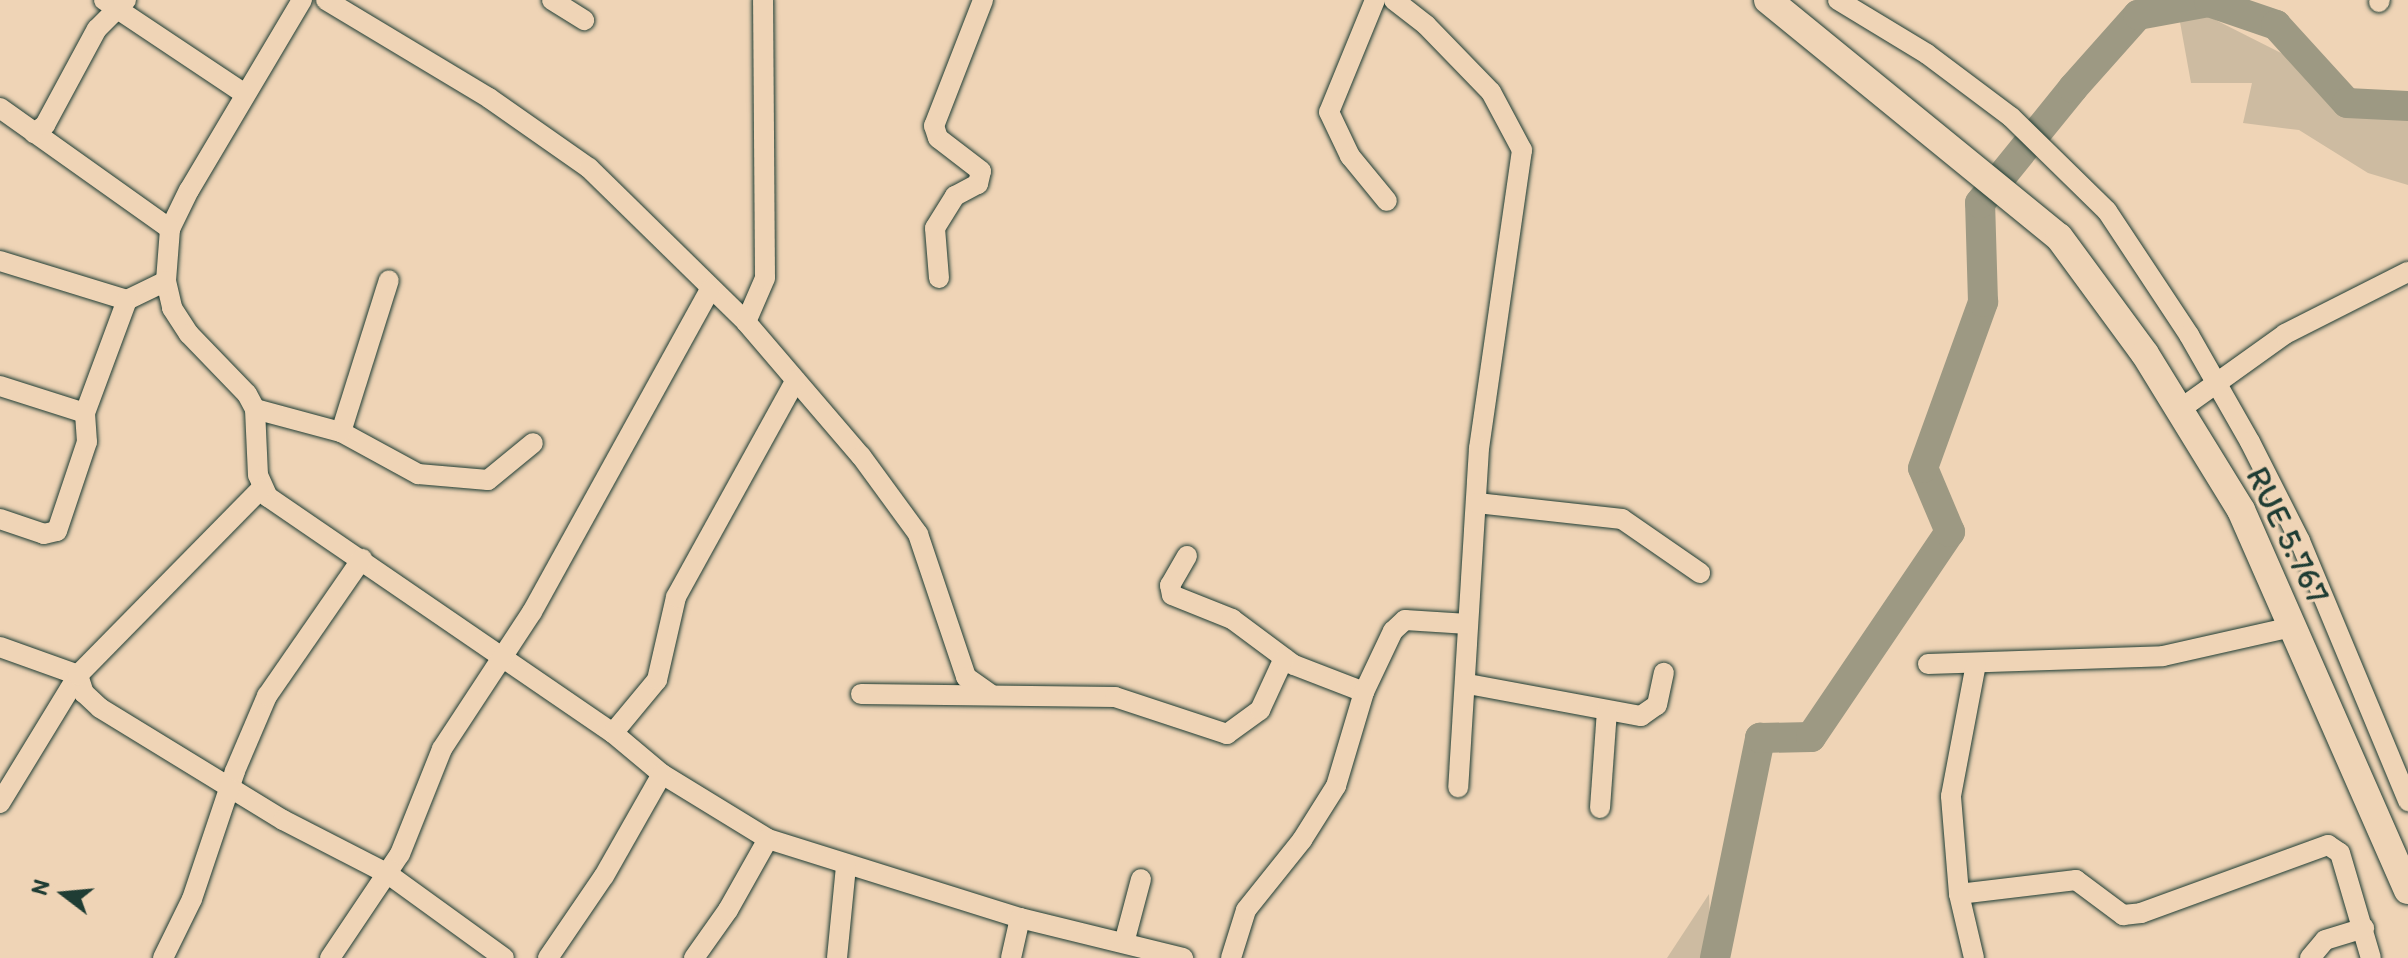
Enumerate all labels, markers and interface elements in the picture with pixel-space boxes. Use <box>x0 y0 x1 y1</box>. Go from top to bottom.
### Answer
street label: RUE 5.767 <box>2237 460 2339 610</box>
north arrow <box>24 854 104 934</box>
text: N <box>25 876 55 898</box>

